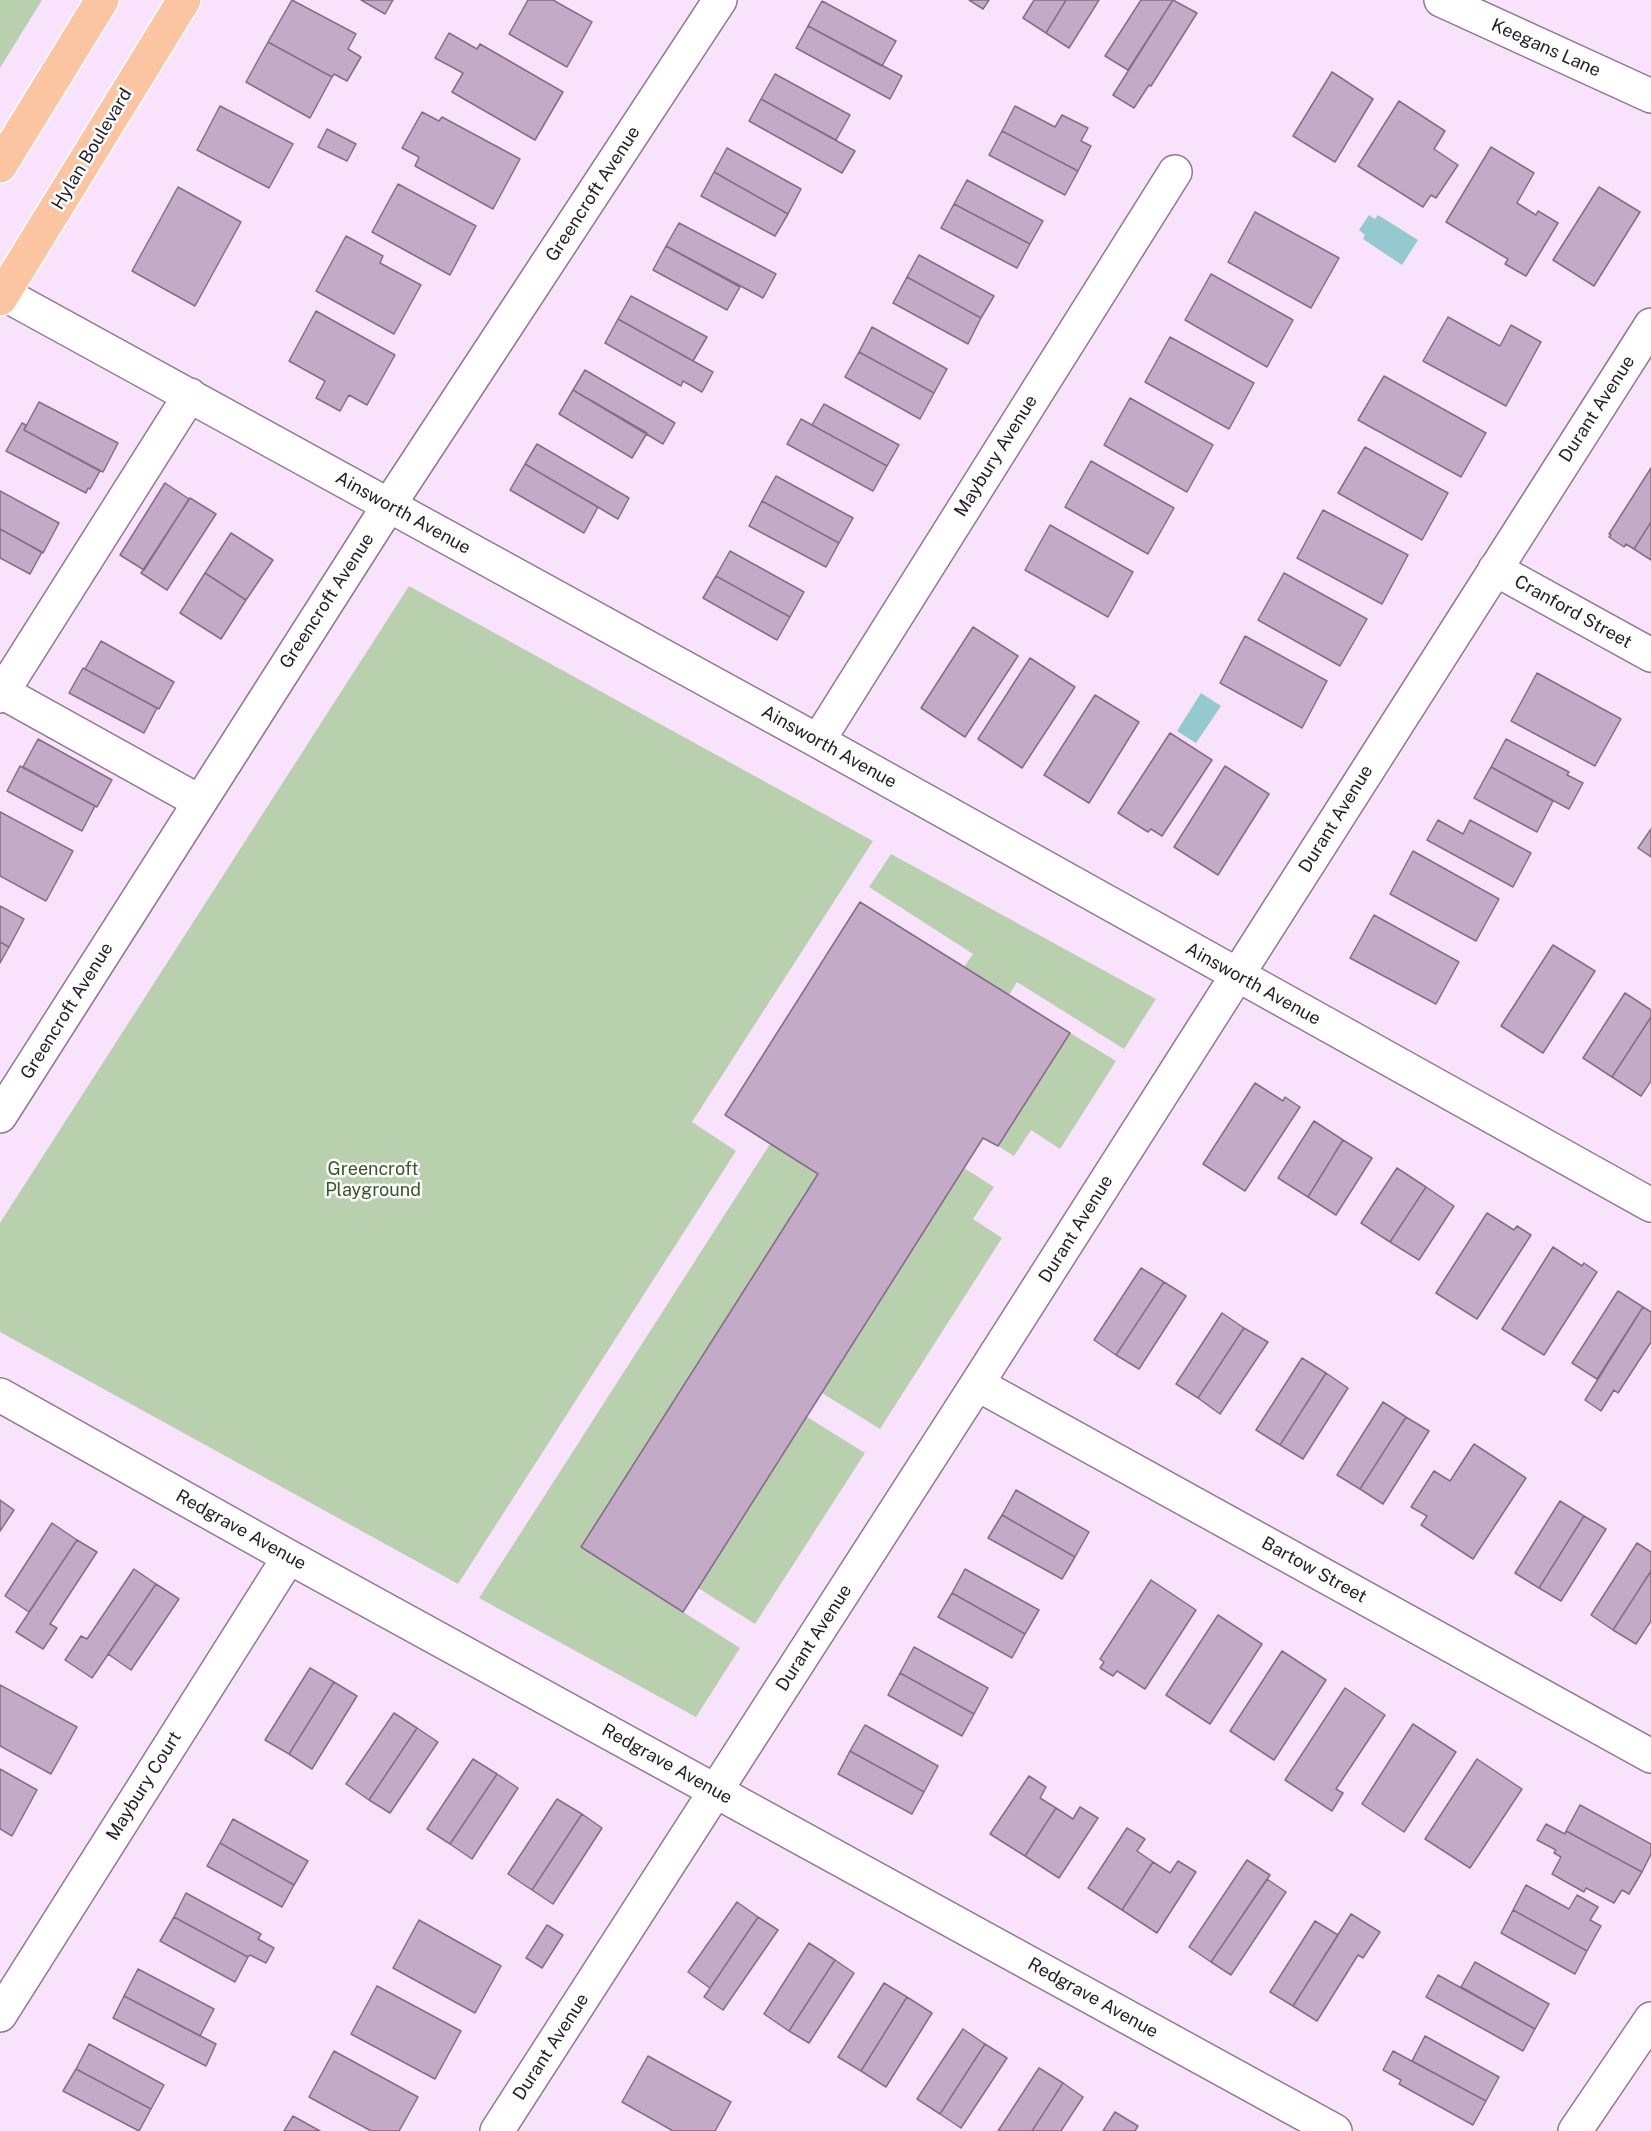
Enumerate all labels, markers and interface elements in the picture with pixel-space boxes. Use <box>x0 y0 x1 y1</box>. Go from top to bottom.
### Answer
street label: Keegans Lane <box>1488 14 1604 82</box>
street label: Hylan Boulevard <box>47 84 137 214</box>
street label: Greencroft Avenue <box>541 122 645 266</box>
street label: Durant Avenue <box>1554 352 1640 466</box>
street label: Maybury Avenue <box>950 391 1042 521</box>
street label: Ainsworth Avenue <box>332 467 474 559</box>
street label: Greencroft Avenue <box>275 529 379 673</box>
street label: Cranford Street <box>1511 571 1635 653</box>
street label: Ainsworth Avenue <box>758 701 900 793</box>
street label: Durant Avenue <box>1294 761 1378 877</box>
street label: Ainsworth Avenue <box>1182 938 1324 1030</box>
street label: Greencroft Avenue <box>16 939 118 1083</box>
park label: Greencroft Playground <box>325 1158 421 1200</box>
street label: Durant Avenue <box>1034 1171 1118 1287</box>
street label: Redgrave Avenue <box>172 1485 310 1575</box>
street label: Bartow Street <box>1258 1532 1370 1608</box>
street label: Durant Avenue <box>771 1581 857 1695</box>
street label: Redgrave Avenue <box>598 1719 736 1809</box>
street label: Maybury Court <box>102 1727 186 1845</box>
street label: Redgrave Avenue <box>1024 1953 1162 2043</box>
street label: Durant Avenue <box>508 1990 594 2104</box>

